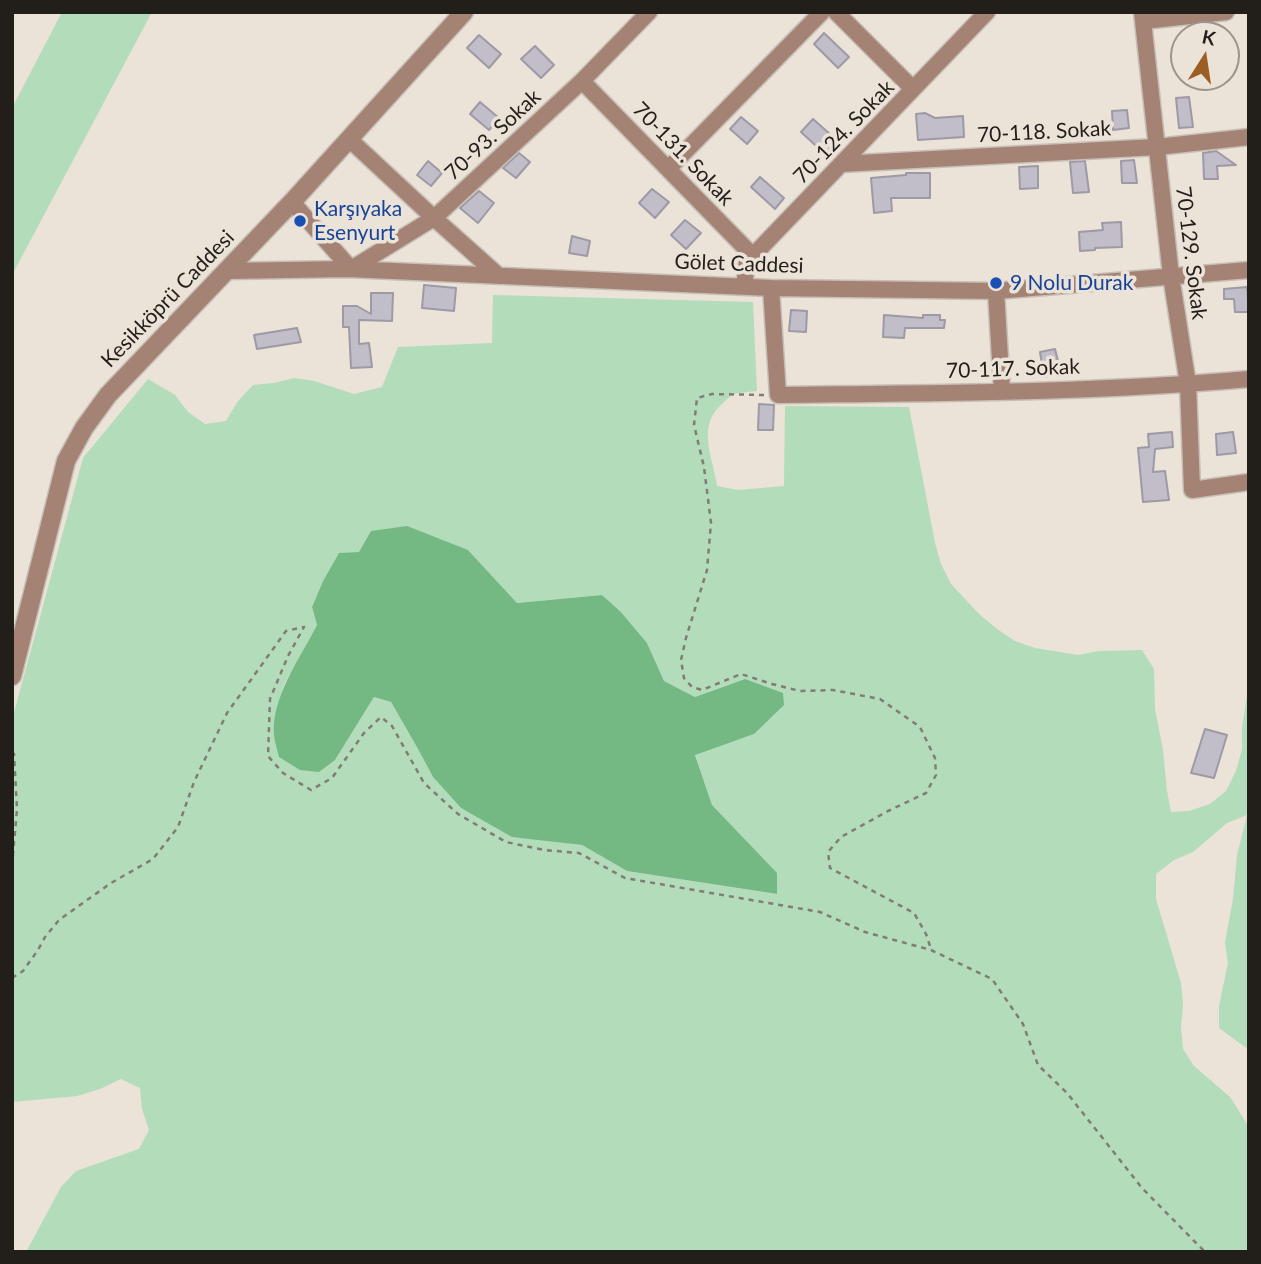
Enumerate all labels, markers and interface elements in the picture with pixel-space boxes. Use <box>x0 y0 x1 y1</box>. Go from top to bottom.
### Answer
north arrow <box>1170 21 1240 91</box>
text: K <box>1200 24 1218 50</box>
street label: 70-124. Sokak <box>788 75 900 189</box>
street label: 70-93. Sokak <box>440 84 546 186</box>
street label: 70-131. Sokak <box>627 97 739 211</box>
street label: 70-118. Sokak <box>976 116 1112 148</box>
street label: 70-129. Sokak <box>1170 185 1212 321</box>
place label: Karşıyaka Esenyurt <box>314 196 402 246</box>
marker: Karşıyaka Esenyurt <box>292 213 308 229</box>
street label: Kesikköprü Caddesi <box>96 225 240 373</box>
street label: Gölet Caddesi <box>674 249 804 279</box>
place label: 9 Nolu Durak <box>1010 270 1133 296</box>
marker: 9 Nolu Durak <box>988 275 1004 291</box>
street label: 70-117. Sokak <box>946 354 1080 384</box>

